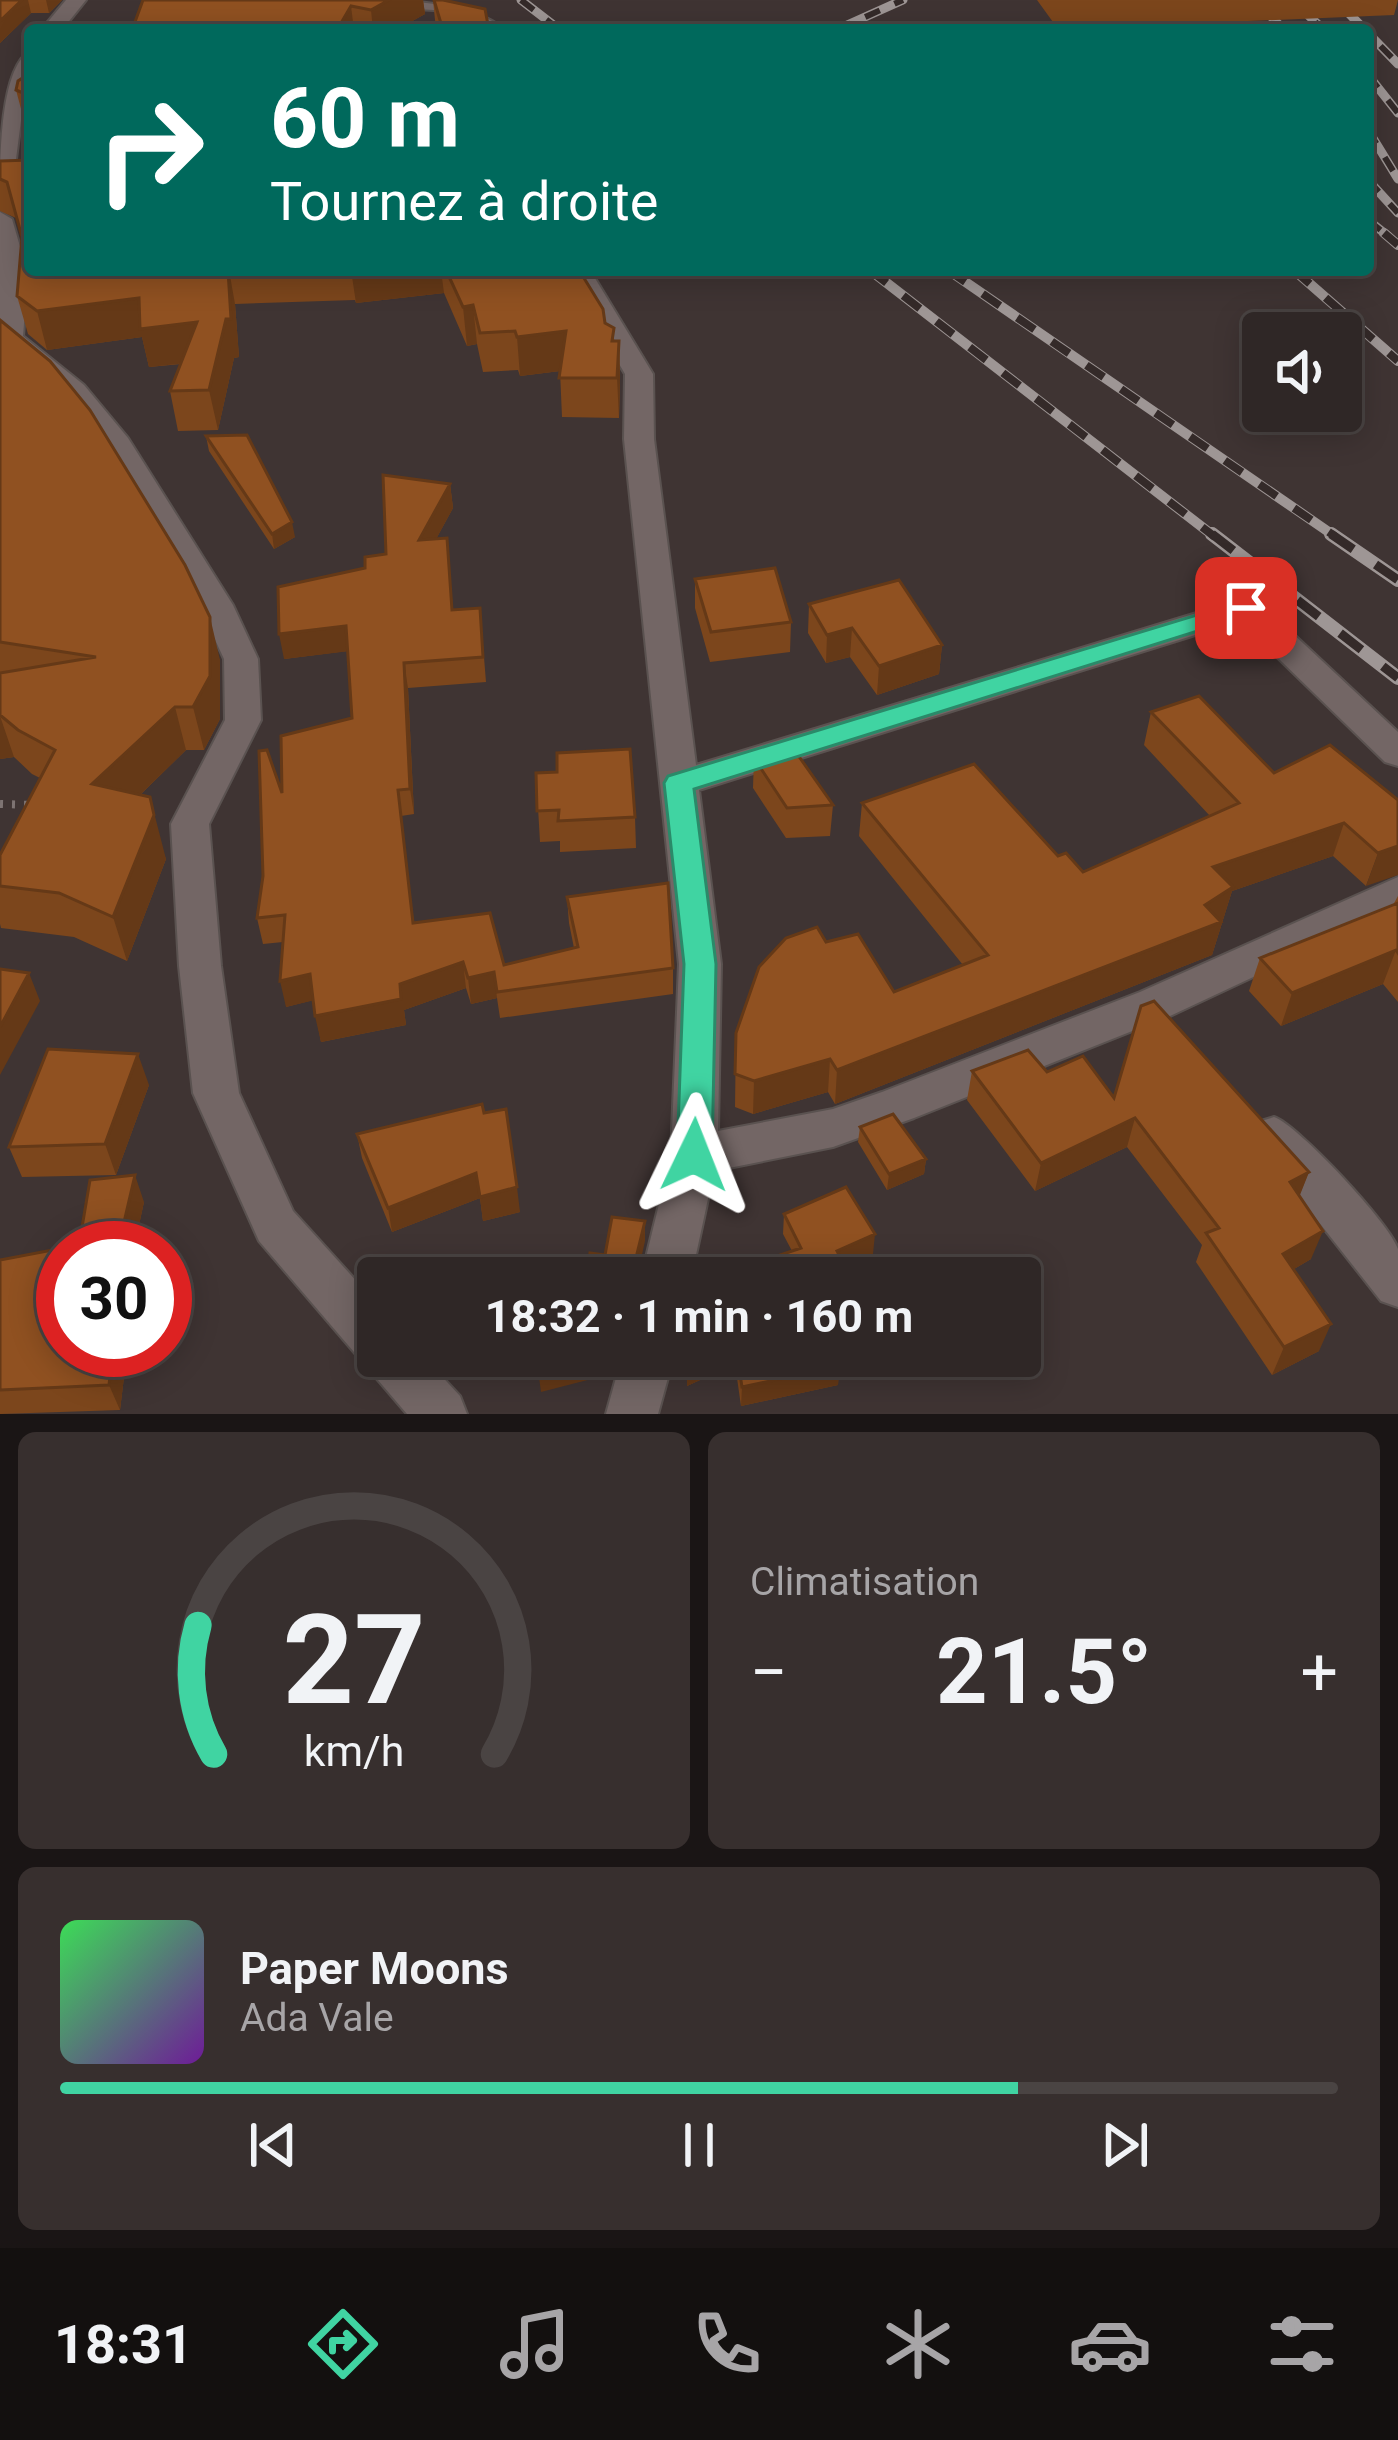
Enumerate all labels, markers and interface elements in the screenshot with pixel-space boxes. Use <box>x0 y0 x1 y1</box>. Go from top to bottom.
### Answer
text: 60 m <box>270 69 460 168</box>
icon: right <box>72 72 228 228</box>
text: Tournez à droite <box>270 170 658 233</box>
map controls <box>1242 312 1362 432</box>
button: sound <box>1242 312 1362 432</box>
pin <box>1195 557 1297 659</box>
icon: arrive <box>1213 575 1279 641</box>
position arrow <box>631 1092 757 1218</box>
speed limit sign: 30 <box>36 1221 192 1377</box>
text: 18:32 · 1 min · 160 m <box>485 1290 913 1343</box>
text: Climatisation <box>750 1559 979 1605</box>
text: 27 <box>282 1587 426 1733</box>
text: 21.5° <box>936 1620 1152 1725</box>
text: − <box>750 1634 788 1711</box>
text: + <box>1301 1634 1338 1711</box>
text: km/h <box>304 1725 404 1775</box>
text: Paper Moons <box>240 1942 509 1995</box>
text: Ada Vale <box>240 1995 394 2041</box>
icon: previous <box>240 2112 306 2178</box>
icon: pause <box>666 2112 732 2178</box>
icon: next <box>1092 2112 1158 2178</box>
icon: directions <box>301 2302 385 2386</box>
icon: music <box>493 2302 577 2386</box>
icon: phone <box>685 2302 769 2386</box>
icon: climate <box>876 2302 960 2386</box>
icon: car <box>1068 2302 1152 2386</box>
icon: filters <box>1260 2302 1344 2386</box>
text: 18:31 <box>54 2313 193 2376</box>

